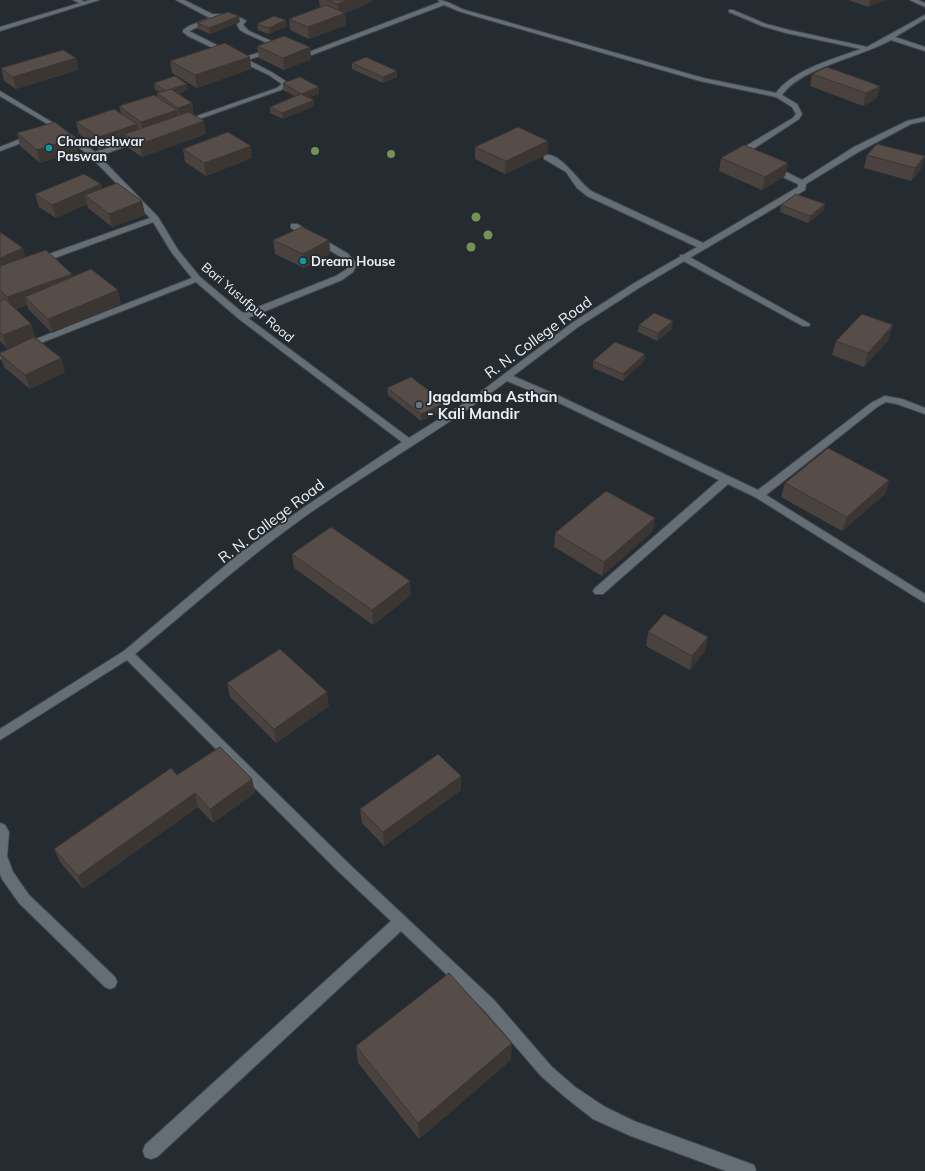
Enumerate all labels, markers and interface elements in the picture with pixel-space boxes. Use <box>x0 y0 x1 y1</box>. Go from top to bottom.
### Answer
place label: Chandeshwar Paswan <box>57 133 145 164</box>
marker: Chandeshwar Paswan <box>44 143 54 153</box>
place label: Dream House <box>311 253 396 269</box>
marker: Dream House <box>298 256 308 266</box>
street label: Bari Yusufpur Road <box>198 259 298 345</box>
street label: R. N. College Road <box>481 292 595 382</box>
place label: Jagdamba Asthan - Kali Mandir <box>427 387 558 423</box>
marker: Jagdamba Asthan - Kali Mandir <box>414 400 424 410</box>
street label: R. N. College Road <box>214 475 328 567</box>

